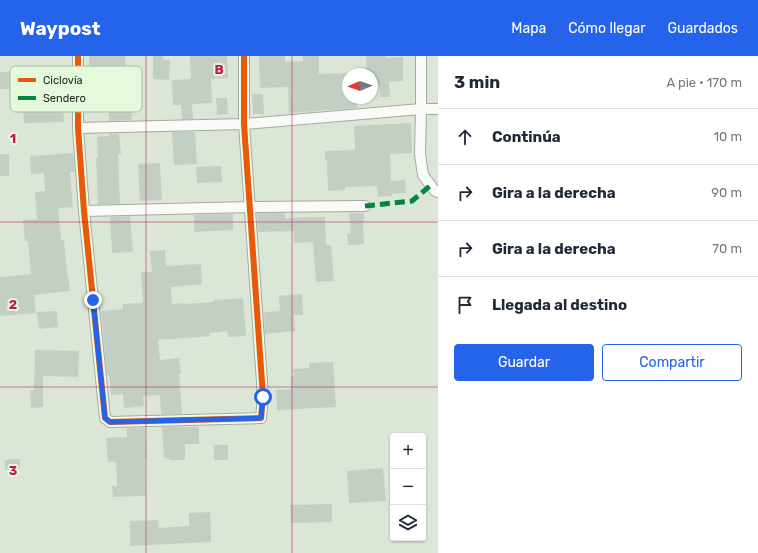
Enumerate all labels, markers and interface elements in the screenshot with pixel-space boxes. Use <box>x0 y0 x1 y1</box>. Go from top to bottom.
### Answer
text: Waypost <box>20 17 101 40</box>
text: Mapa <box>511 20 546 37</box>
text: Cómo llegar <box>568 20 646 37</box>
text: Guardados <box>668 20 738 37</box>
text: B <box>214 62 224 77</box>
legend <box>10 66 142 112</box>
north arrow <box>342 68 378 104</box>
text: 3 min <box>454 72 500 92</box>
text: Ciclovía <box>43 74 83 87</box>
text: A pie · 170 m <box>666 75 742 90</box>
text: Sendero <box>43 92 86 105</box>
icon: ahead <box>454 126 476 148</box>
text: Continúa <box>492 128 561 146</box>
text: 10 m <box>713 129 742 144</box>
text: 1 <box>10 131 16 146</box>
icon: right <box>454 182 476 204</box>
text: Gira a la derecha <box>492 184 616 202</box>
text: 90 m <box>711 185 742 200</box>
icon: right <box>454 238 476 260</box>
text: Gira a la derecha <box>492 240 616 258</box>
text: 70 m <box>712 241 742 256</box>
route end <box>84 291 102 309</box>
icon: arrive <box>454 294 476 316</box>
text: Llegada al destino <box>492 296 627 314</box>
text: 2 <box>9 297 17 312</box>
button: Guardar <box>454 344 594 381</box>
button: Compartir <box>602 344 742 381</box>
route start <box>254 388 272 406</box>
map controls <box>390 433 426 541</box>
button: + <box>390 433 426 469</box>
text: 3 <box>9 463 18 478</box>
button: − <box>390 469 426 505</box>
button: layers <box>390 505 426 541</box>

